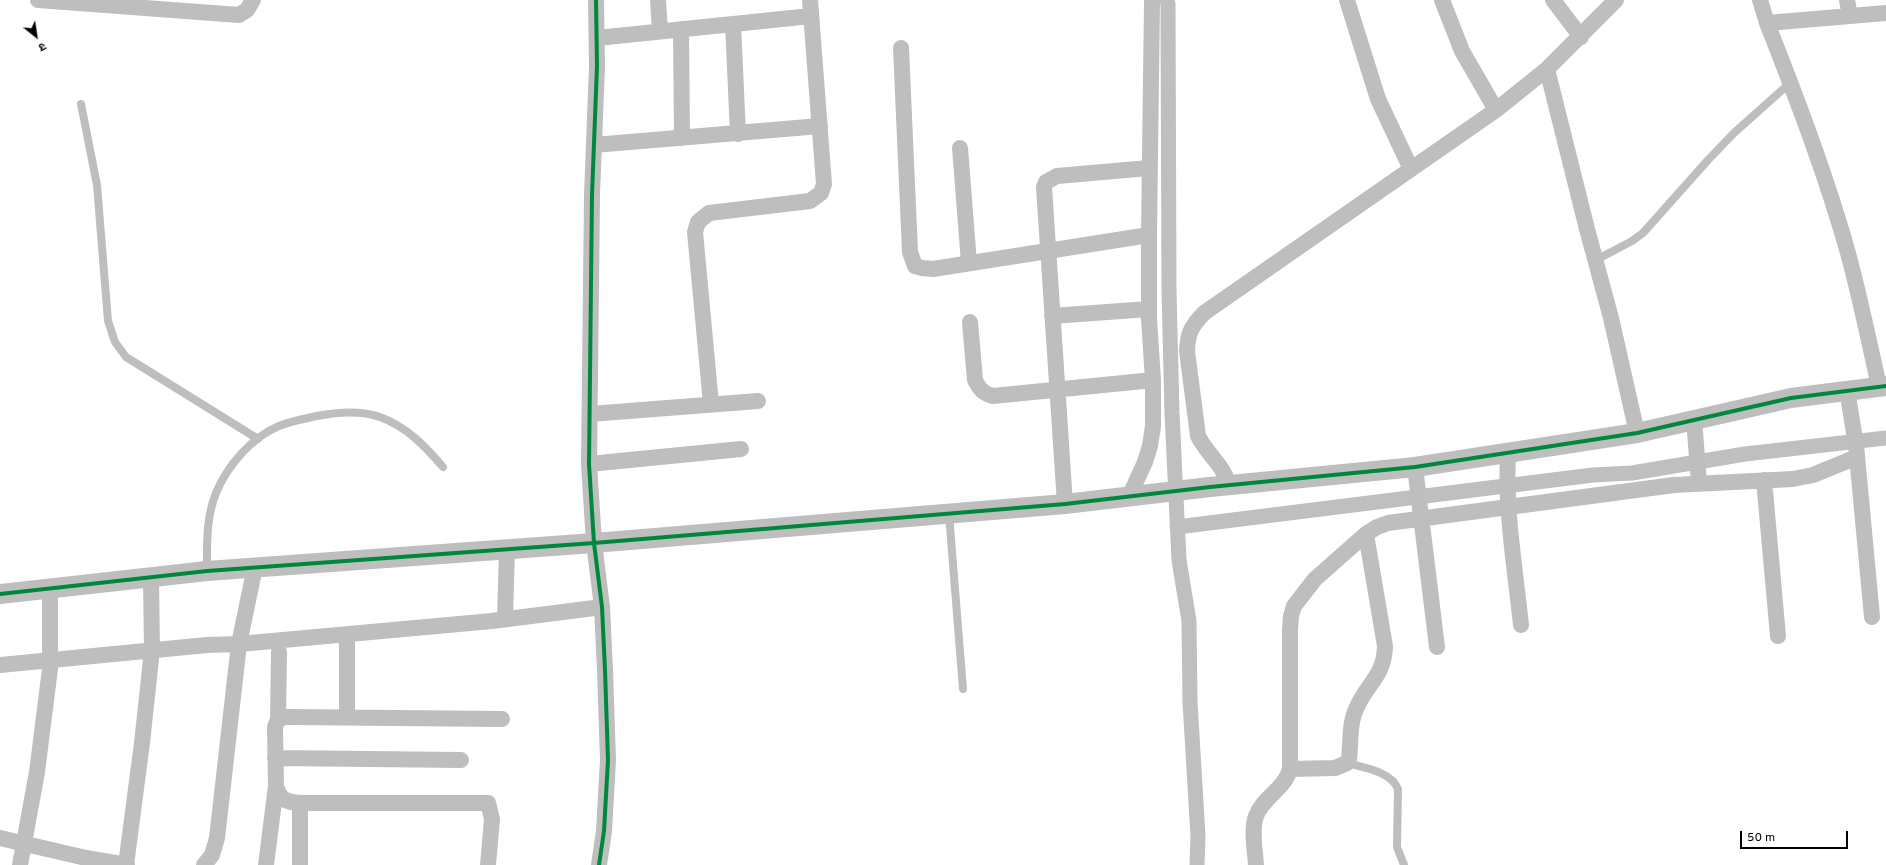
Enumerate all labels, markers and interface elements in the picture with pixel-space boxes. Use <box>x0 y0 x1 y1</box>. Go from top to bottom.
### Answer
north arrow <box>16 16 56 56</box>
text: उ <box>36 39 48 54</box>
scale bar <box>1742 823 1850 849</box>
text: 50 m <box>1747 830 1775 846</box>

